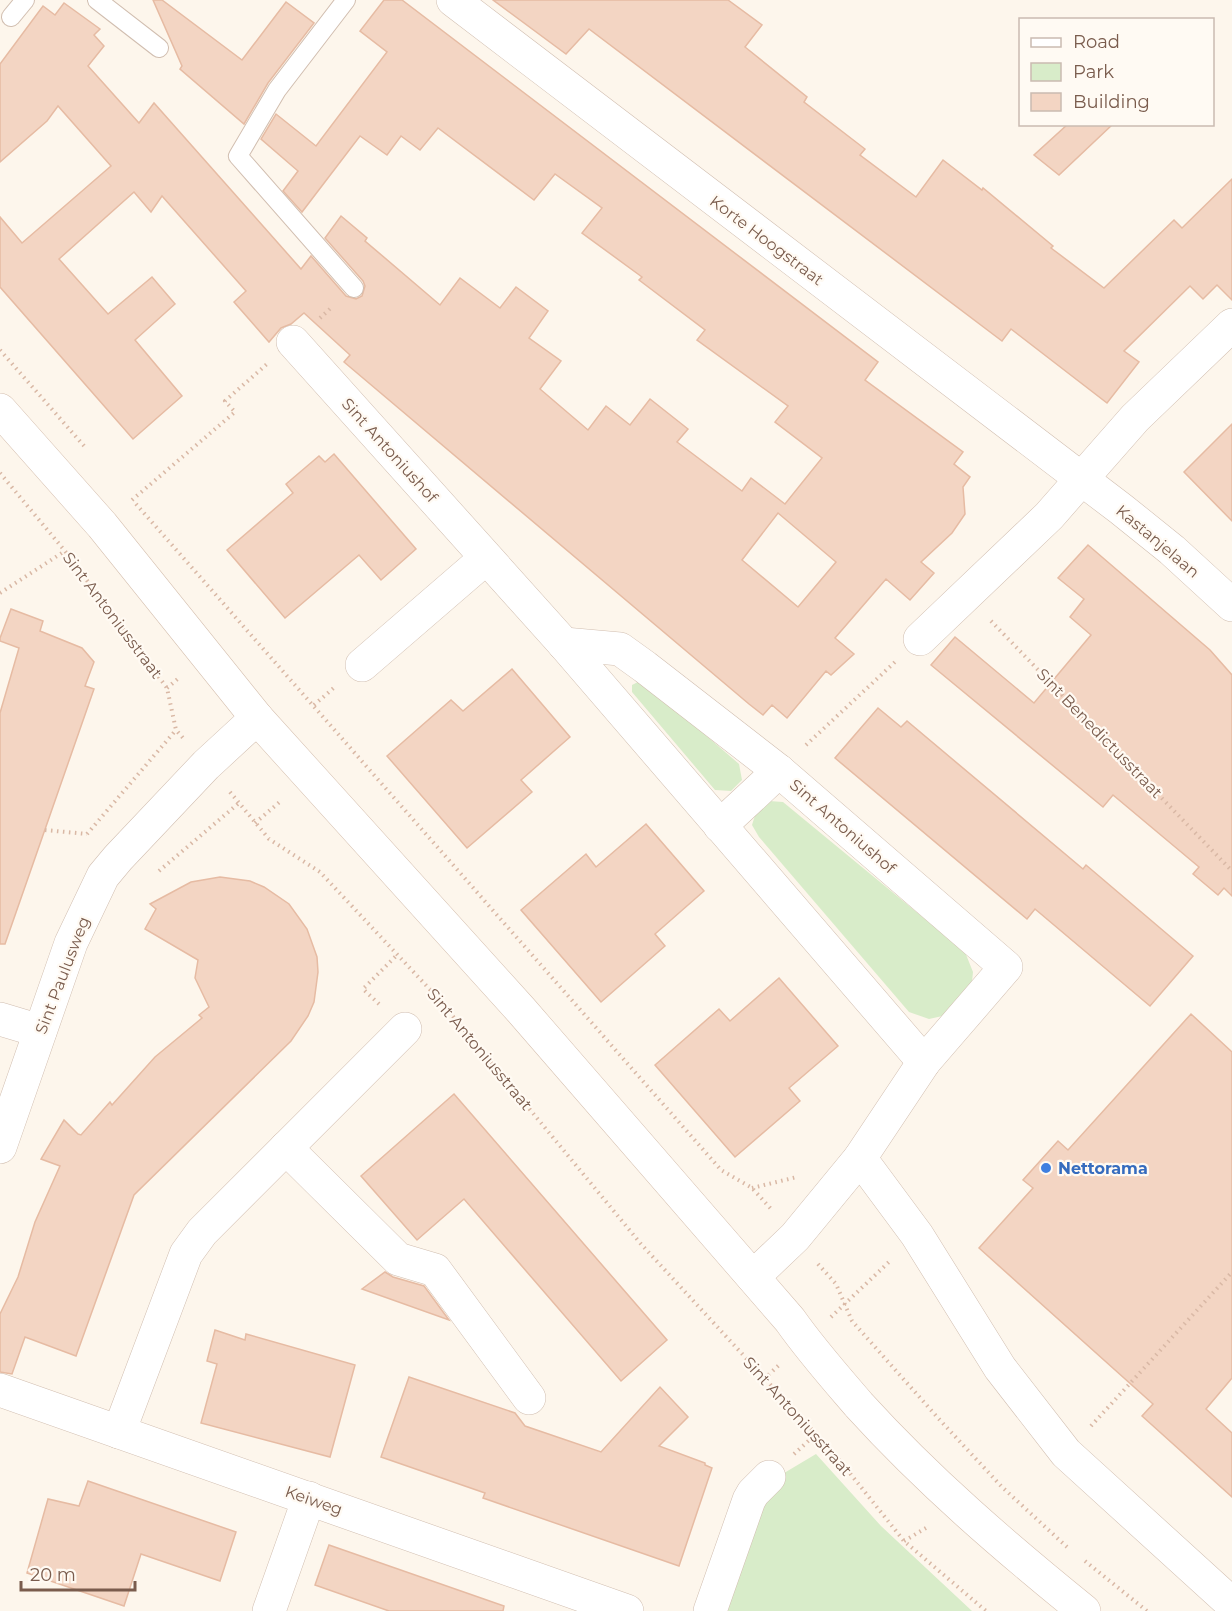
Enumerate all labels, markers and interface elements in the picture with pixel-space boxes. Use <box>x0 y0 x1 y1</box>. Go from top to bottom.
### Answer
legend <box>1019 18 1214 126</box>
text: Road <box>1073 31 1120 53</box>
text: Park <box>1073 61 1114 83</box>
text: Building <box>1073 91 1150 113</box>
street label: Korte Hoogstraat <box>706 192 828 290</box>
street label: Sint Antoniushof <box>338 394 442 507</box>
street label: Kastanjelaan <box>1112 501 1203 582</box>
street label: Sint Antoniusstraat <box>59 548 167 683</box>
street label: Sint Benedictusstraat <box>1033 665 1167 802</box>
street label: Sint Antoniushof <box>786 775 900 878</box>
street label: Sint Paulusweg <box>31 914 94 1037</box>
street label: Sint Antoniusstraat <box>423 984 536 1115</box>
place label: Nettorama <box>1058 1159 1148 1178</box>
marker: Nettorama <box>1039 1161 1053 1175</box>
street label: Sint Antoniusstraat <box>739 1353 856 1480</box>
street label: Keiweg <box>283 1482 345 1519</box>
scale bar <box>21 1554 135 1592</box>
text: 20 m <box>30 1564 76 1586</box>

